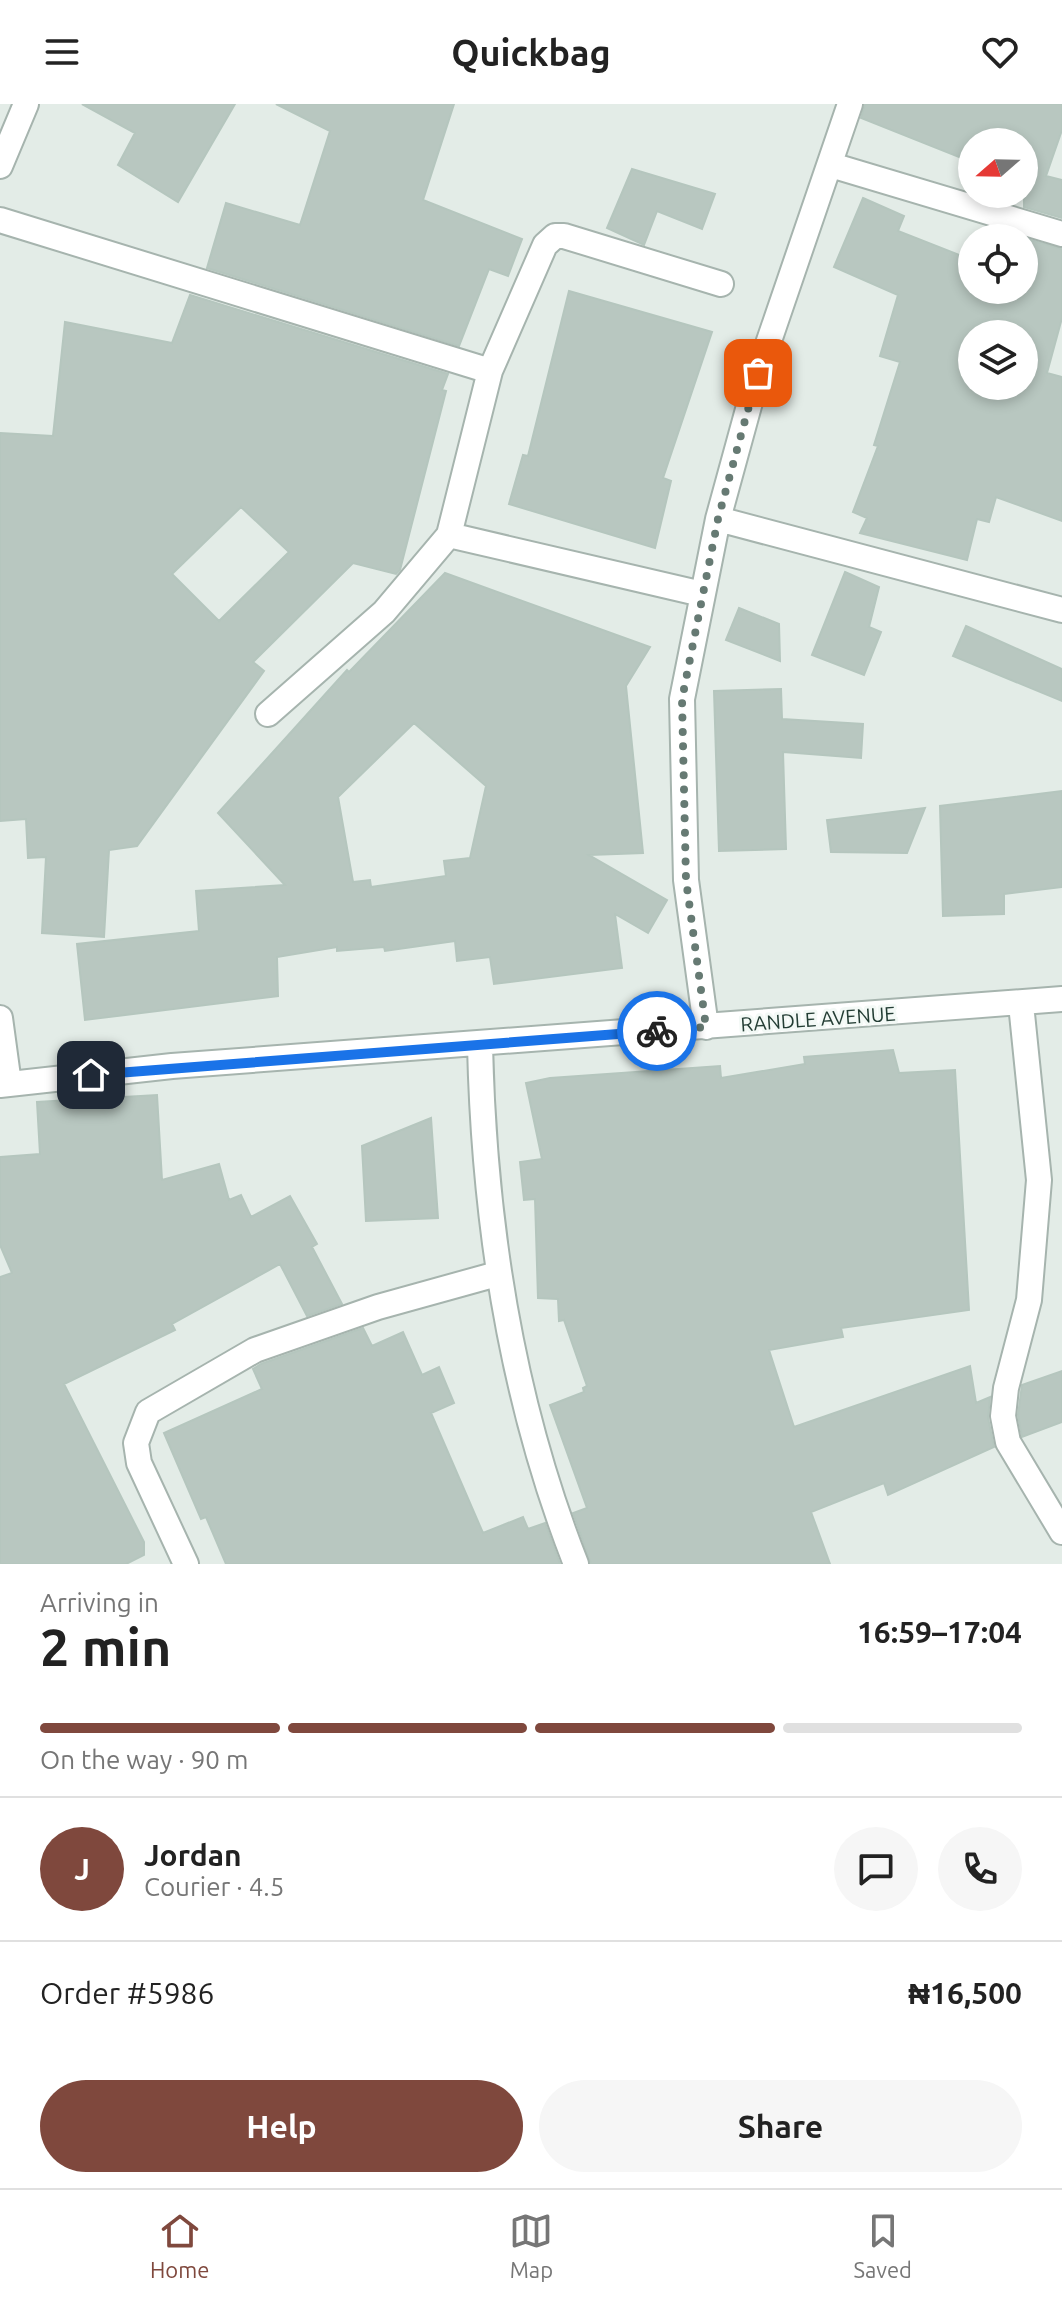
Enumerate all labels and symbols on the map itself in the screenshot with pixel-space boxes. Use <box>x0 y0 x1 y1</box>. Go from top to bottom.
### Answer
north arrow <box>958 128 1038 208</box>
pin <box>724 339 792 407</box>
courier <box>617 991 697 1071</box>
street label: RANDLE AVENUE <box>740 1002 896 1035</box>
pin <box>57 1041 125 1109</box>

